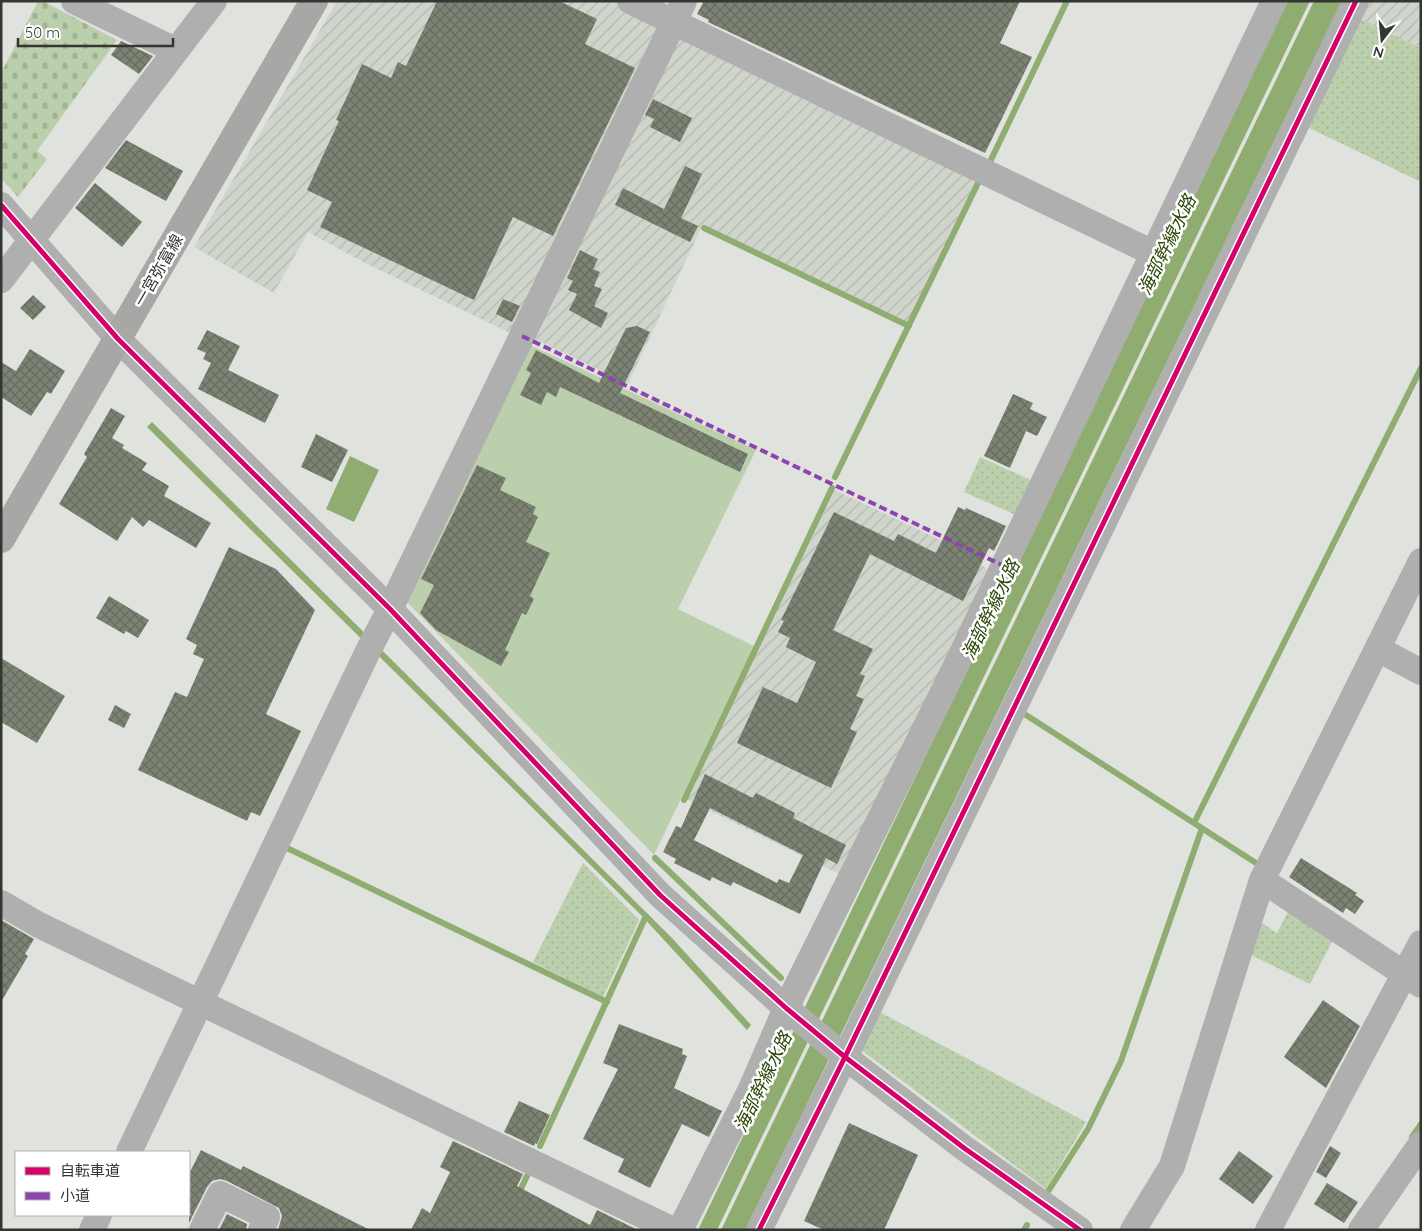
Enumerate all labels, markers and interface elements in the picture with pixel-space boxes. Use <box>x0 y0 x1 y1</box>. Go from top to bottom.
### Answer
scale bar <box>18 15 172 47</box>
north arrow <box>1357 15 1407 65</box>
text: 50 m <box>25 23 60 42</box>
text: N <box>1371 42 1386 63</box>
water label: 海部幹線水路 <box>1133 189 1201 298</box>
street label: 一宮弥富線 <box>129 230 187 310</box>
water label: 海部幹線水路 <box>957 554 1025 663</box>
water label: 海部幹線水路 <box>729 1026 797 1135</box>
legend <box>15 1151 190 1216</box>
text: 自転車道 <box>60 1161 120 1180</box>
text: 小道 <box>60 1186 90 1205</box>

